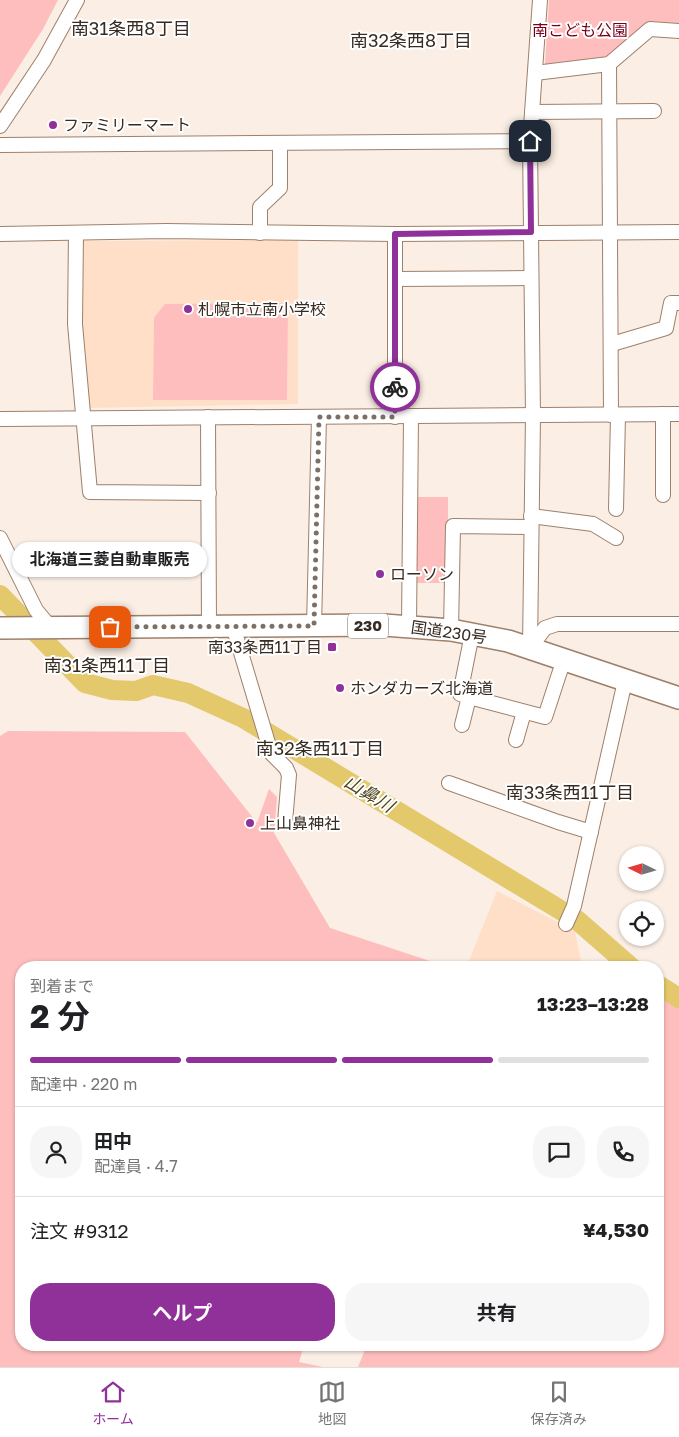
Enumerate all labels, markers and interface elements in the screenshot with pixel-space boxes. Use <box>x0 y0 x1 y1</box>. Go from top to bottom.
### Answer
district label: 南31条西8丁目 <box>71 17 191 39</box>
park label: 南こども公園 <box>532 20 628 40</box>
district label: 南32条西8丁目 <box>350 29 472 51</box>
place label: ファミリーマート <box>63 115 191 135</box>
marker: ファミリーマート <box>47 119 59 131</box>
pin <box>509 120 551 162</box>
icon: home <box>516 127 544 155</box>
place label: 札幌市立南小学校 <box>198 299 326 319</box>
marker: 札幌市立南小学校 <box>182 303 194 315</box>
courier <box>370 362 420 412</box>
icon: bike <box>381 373 409 401</box>
callout: 北海道三菱自動車販売 <box>12 542 208 577</box>
text: 北海道三菱自動車販売 <box>29 549 190 569</box>
place label: ローソン <box>390 564 454 584</box>
marker: ローソン <box>374 568 386 580</box>
pin <box>89 606 131 648</box>
icon: bag <box>96 613 124 641</box>
road number: 230 <box>348 614 388 638</box>
street label: 国道230号 <box>410 617 488 647</box>
place label: 南33条西11丁目 <box>208 637 322 657</box>
marker: 南33条西11丁目 <box>326 641 338 653</box>
district label: 南31条西11丁目 <box>44 654 170 676</box>
place label: ホンダカーズ北海道 <box>350 678 493 698</box>
marker: ホンダカーズ北海道 <box>334 682 346 694</box>
district label: 南32条西11丁目 <box>256 737 384 759</box>
water label: 山鼻川 <box>341 770 400 818</box>
district label: 南33条西11丁目 <box>506 781 634 803</box>
place label: 上山鼻神社 <box>260 813 340 833</box>
marker: 上山鼻神社 <box>244 817 256 829</box>
north arrow <box>619 846 664 891</box>
map controls <box>619 846 664 946</box>
button: locate <box>619 901 664 946</box>
text: 到着まで <box>30 976 94 996</box>
text: 13:23–13:28 <box>537 992 649 1015</box>
text: 2 分 <box>30 997 90 1035</box>
text: 配達中 · 220 m <box>30 1074 137 1094</box>
button: person <box>30 1126 82 1178</box>
button: chat <box>533 1126 585 1178</box>
button: phone <box>597 1126 649 1178</box>
text: 田中 <box>94 1129 132 1152</box>
text: 配達員 · 4.7 <box>94 1156 178 1176</box>
text: ¥4,530 <box>583 1218 649 1241</box>
text: 注文 #9312 <box>30 1219 129 1242</box>
button: ヘルプ <box>30 1283 335 1341</box>
button: 共有 <box>345 1283 649 1341</box>
tab: ホーム <box>92 1378 134 1428</box>
tab: 地図 <box>318 1378 346 1428</box>
tab: 保存済み <box>531 1378 587 1428</box>

